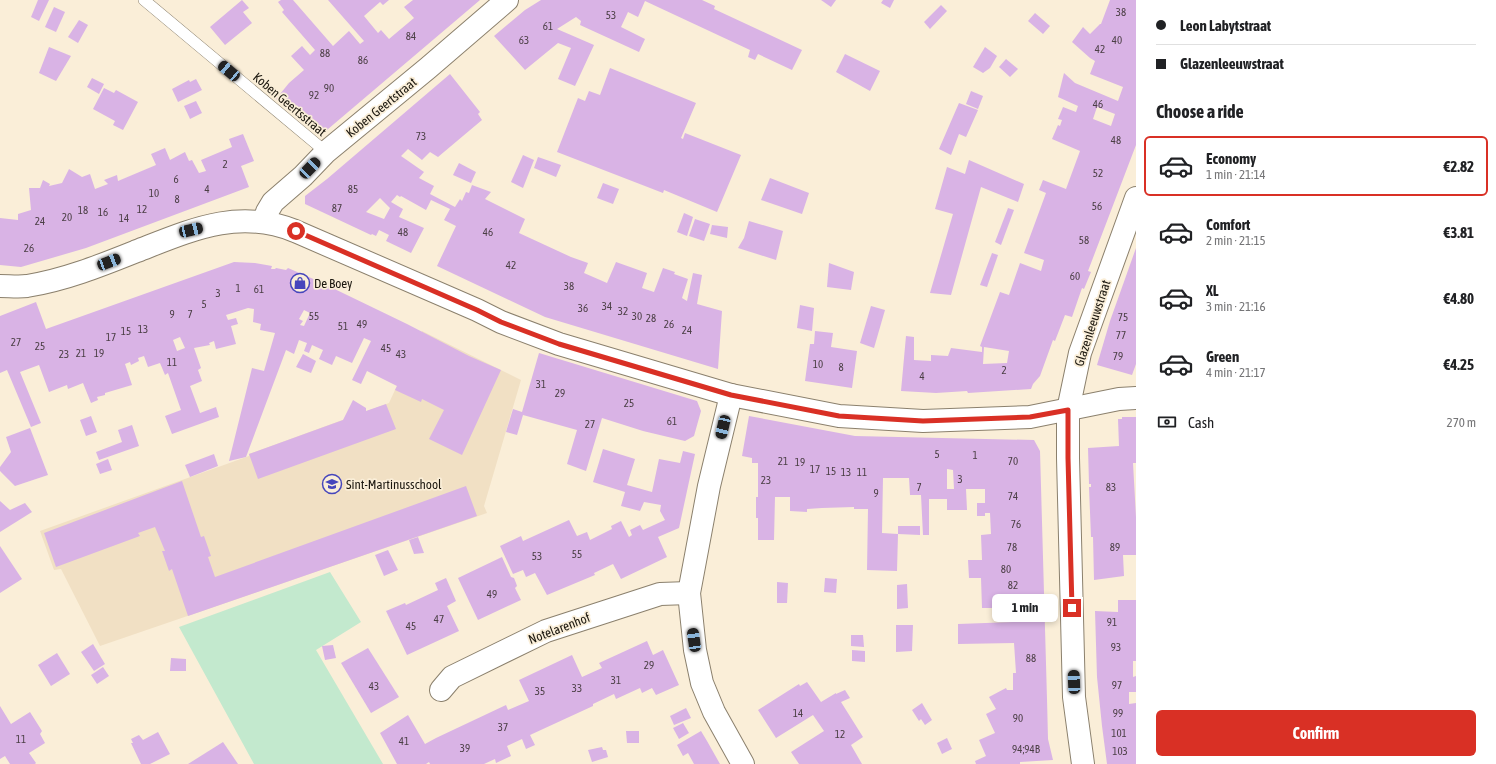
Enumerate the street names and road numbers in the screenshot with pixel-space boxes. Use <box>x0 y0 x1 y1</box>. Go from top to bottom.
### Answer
street label: Koben Geertsstraat <box>250 69 329 139</box>
street label: Koben Geertstraat <box>343 74 420 140</box>
street label: Glazenleeuwstraat <box>1071 278 1114 368</box>
street label: Notelarenhof <box>526 610 593 647</box>

